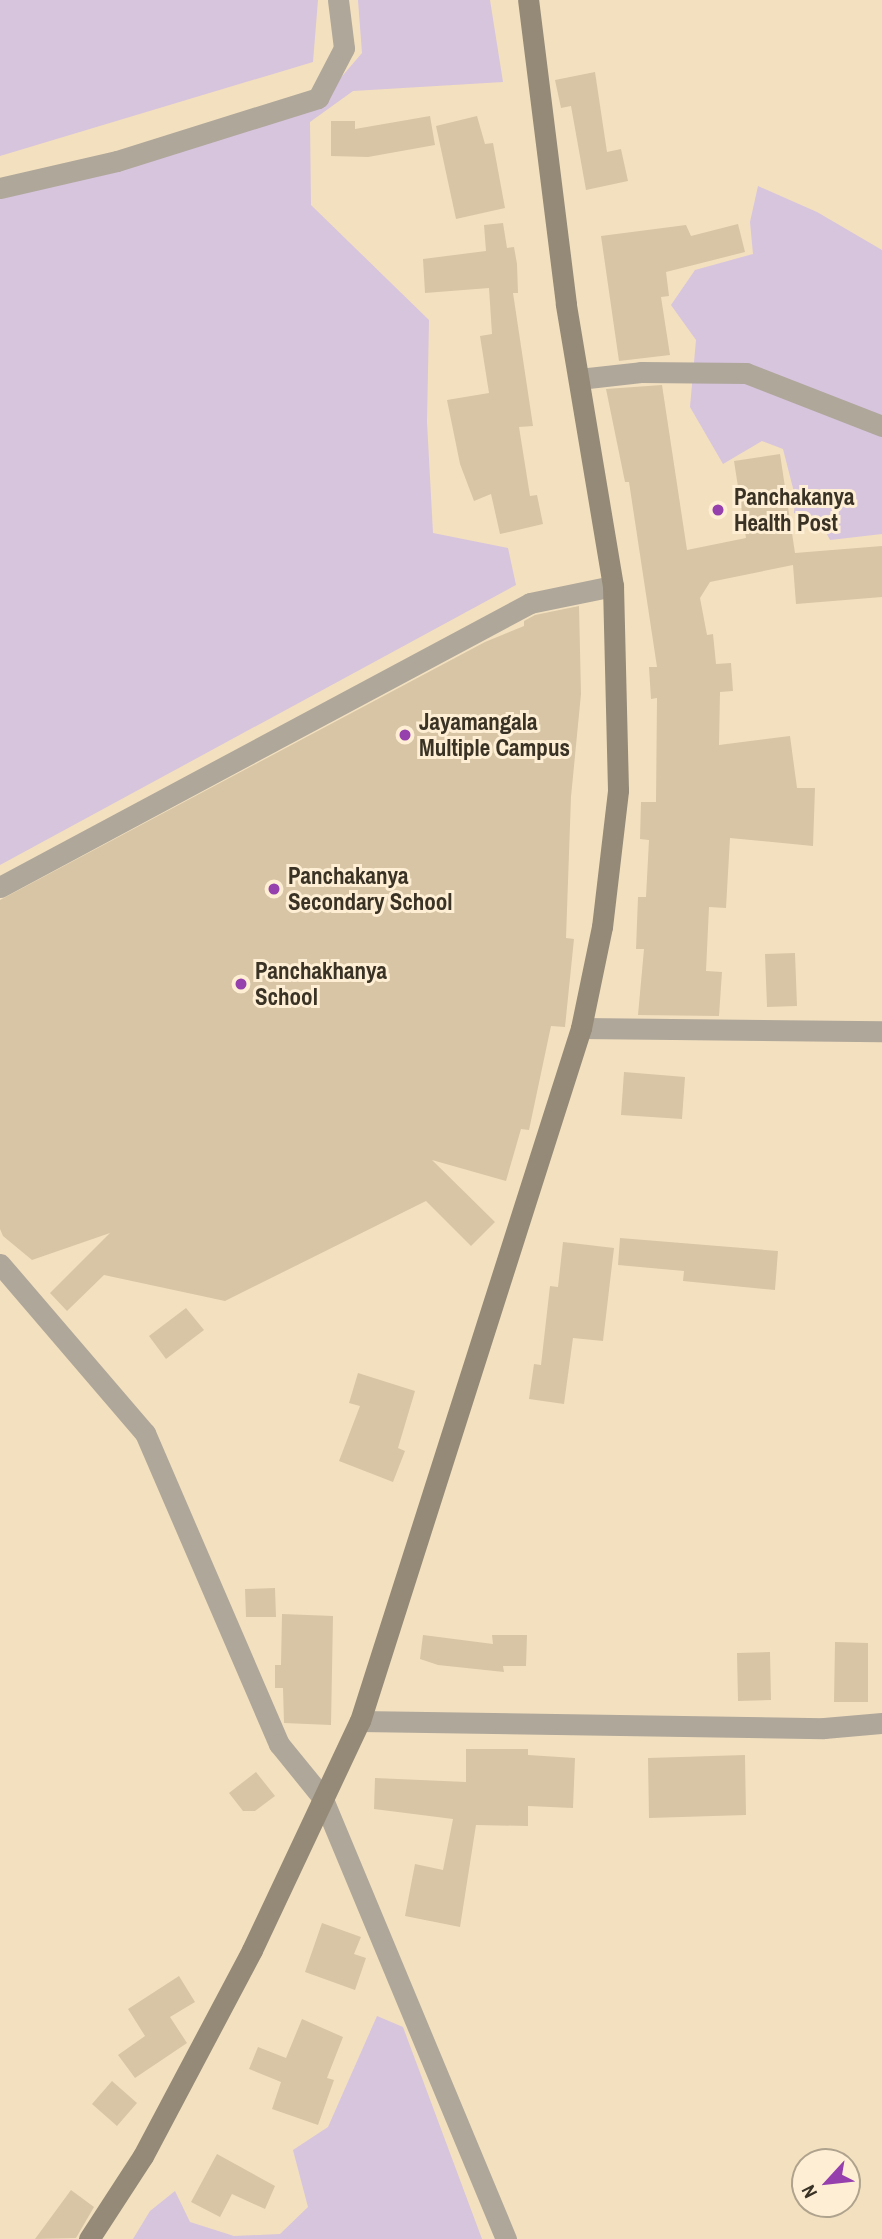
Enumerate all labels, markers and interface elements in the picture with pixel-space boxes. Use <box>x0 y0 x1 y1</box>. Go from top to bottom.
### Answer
place label: Panchakanya Health Post <box>734 483 855 537</box>
marker: Panchakanya Health Post <box>708 500 728 520</box>
place label: Jayamangala Multiple Campus <box>419 708 570 762</box>
marker: Jayamangala Multiple Campus <box>397 727 413 743</box>
place label: Panchakanya Secondary School <box>288 862 453 916</box>
marker: Panchakanya Secondary School <box>266 881 282 897</box>
place label: Panchakhanya School <box>255 957 387 1011</box>
marker: Panchakhanya School <box>233 976 249 992</box>
north arrow <box>791 2148 861 2218</box>
text: N <box>795 2181 823 2203</box>

